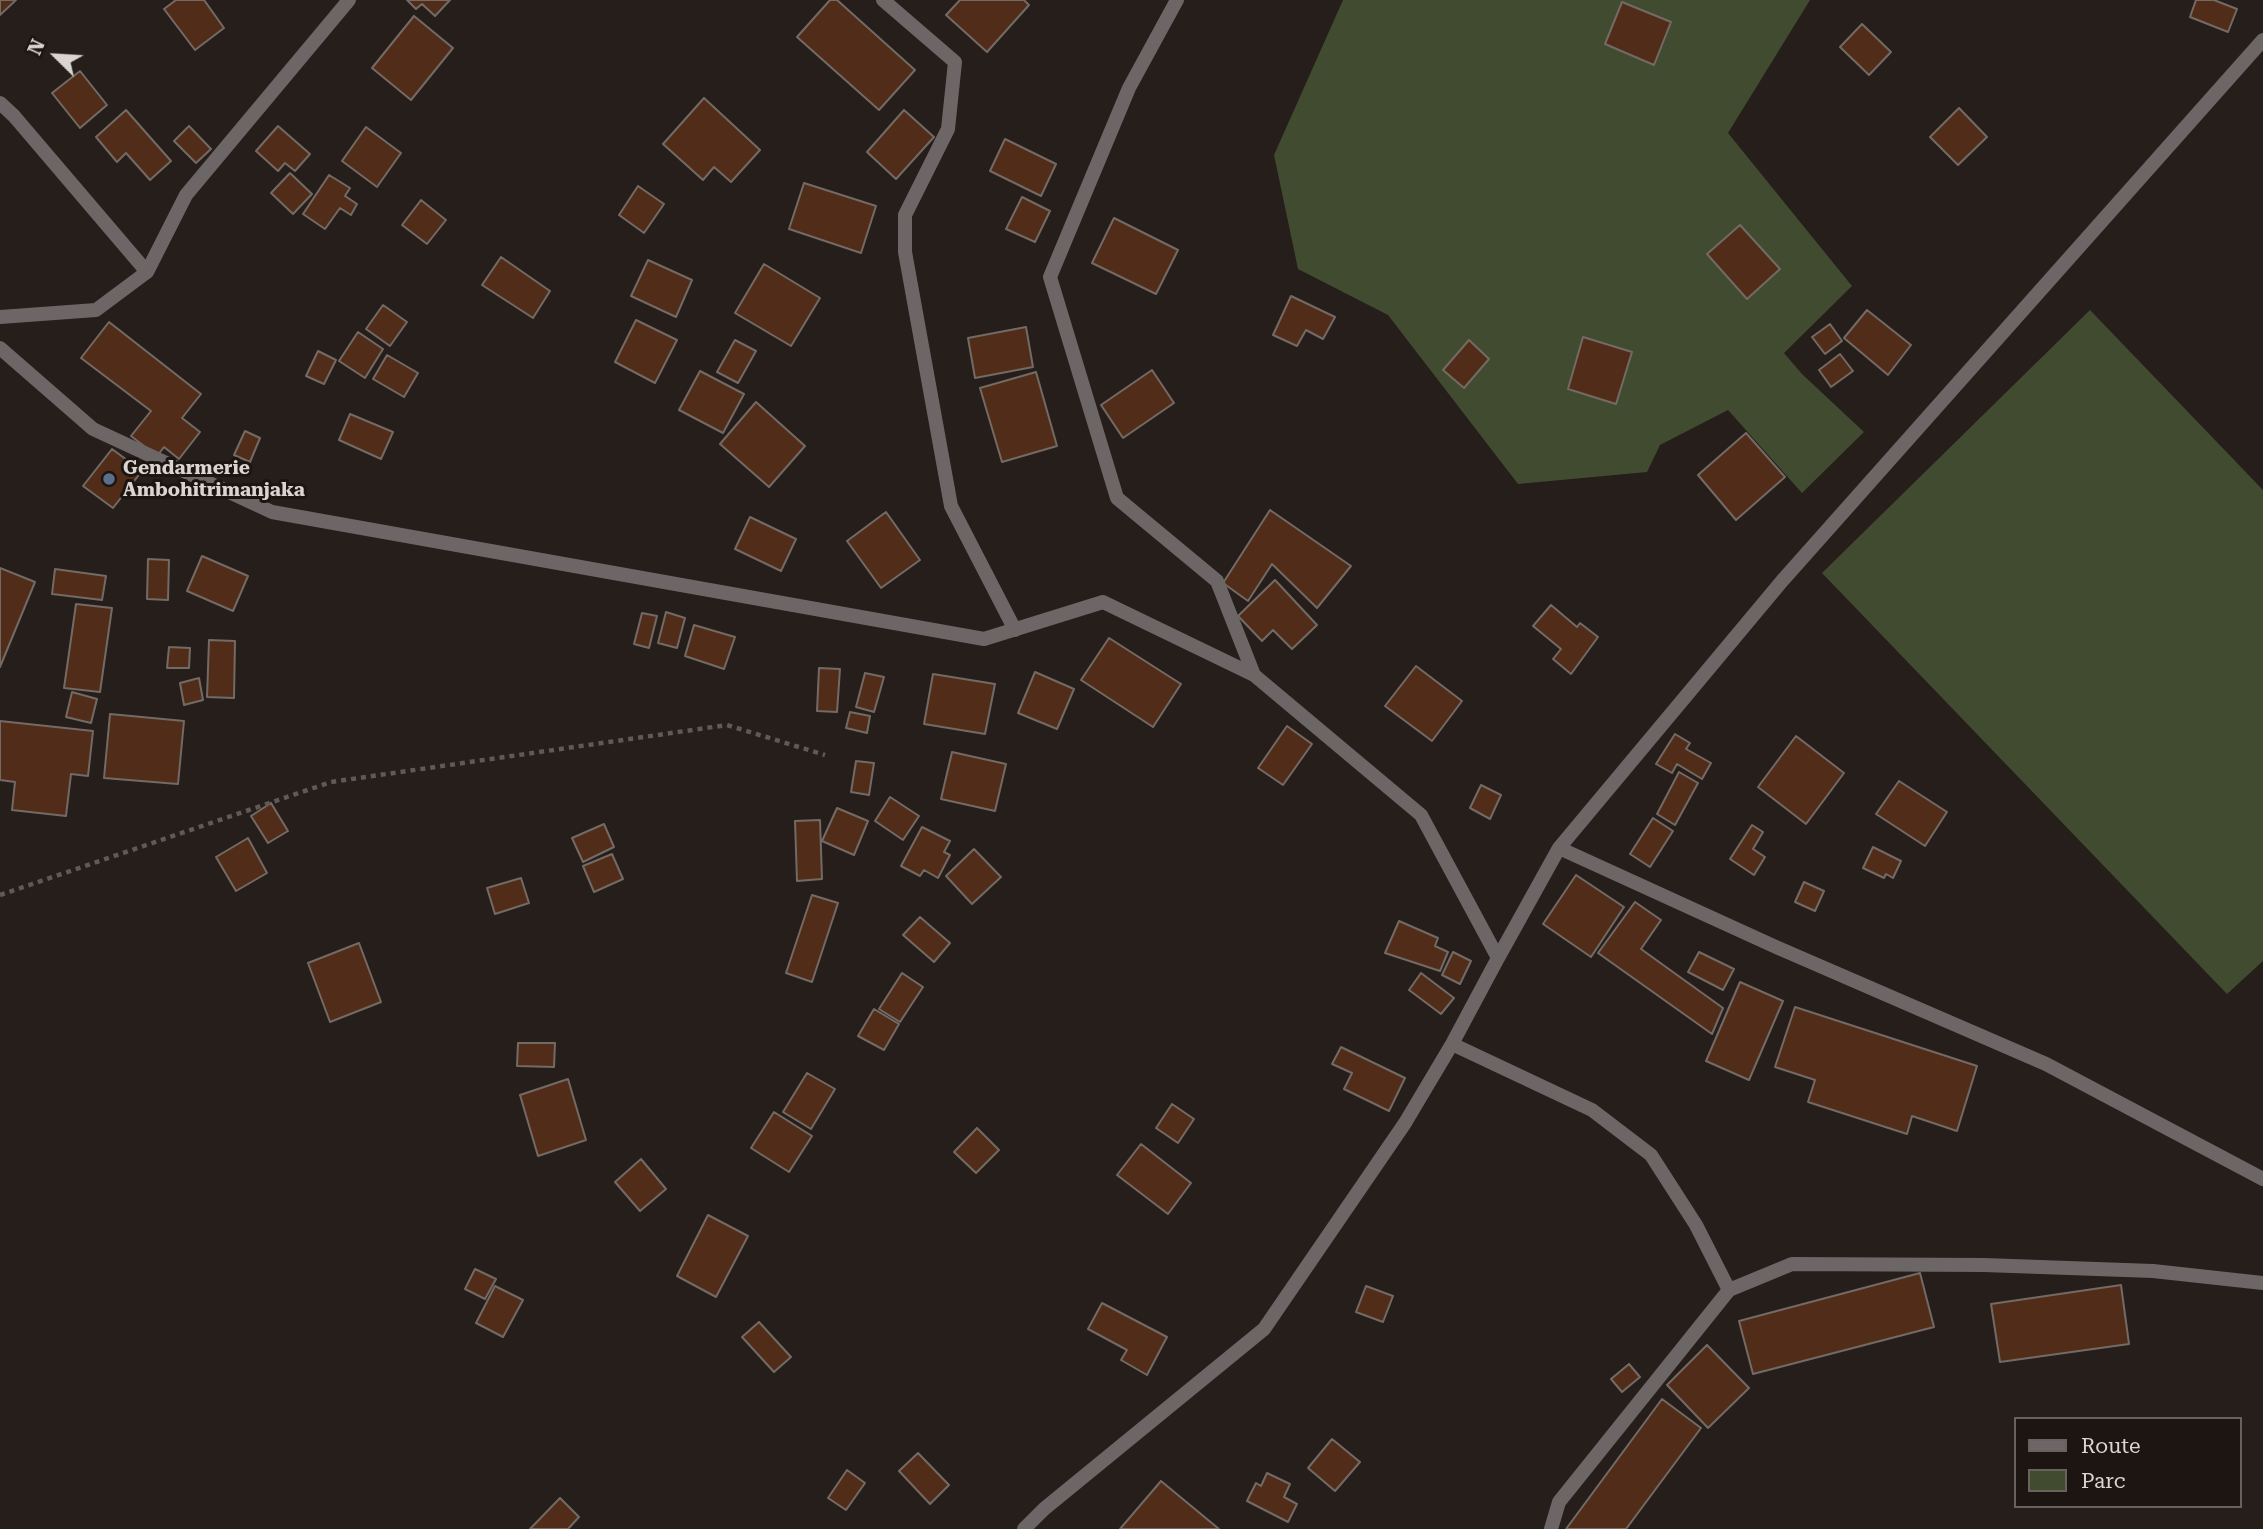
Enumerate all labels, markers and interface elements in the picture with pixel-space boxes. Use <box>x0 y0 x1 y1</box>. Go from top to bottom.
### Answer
north arrow <box>21 21 91 91</box>
text: N <box>23 36 50 59</box>
place label: Gendarmerie Ambohitrimanjaka <box>123 457 305 501</box>
marker: Gendarmerie Ambohitrimanjaka <box>101 471 117 487</box>
legend <box>2014 1417 2242 1508</box>
text: Route <box>2081 1434 2140 1458</box>
text: Parc <box>2081 1469 2125 1493</box>

